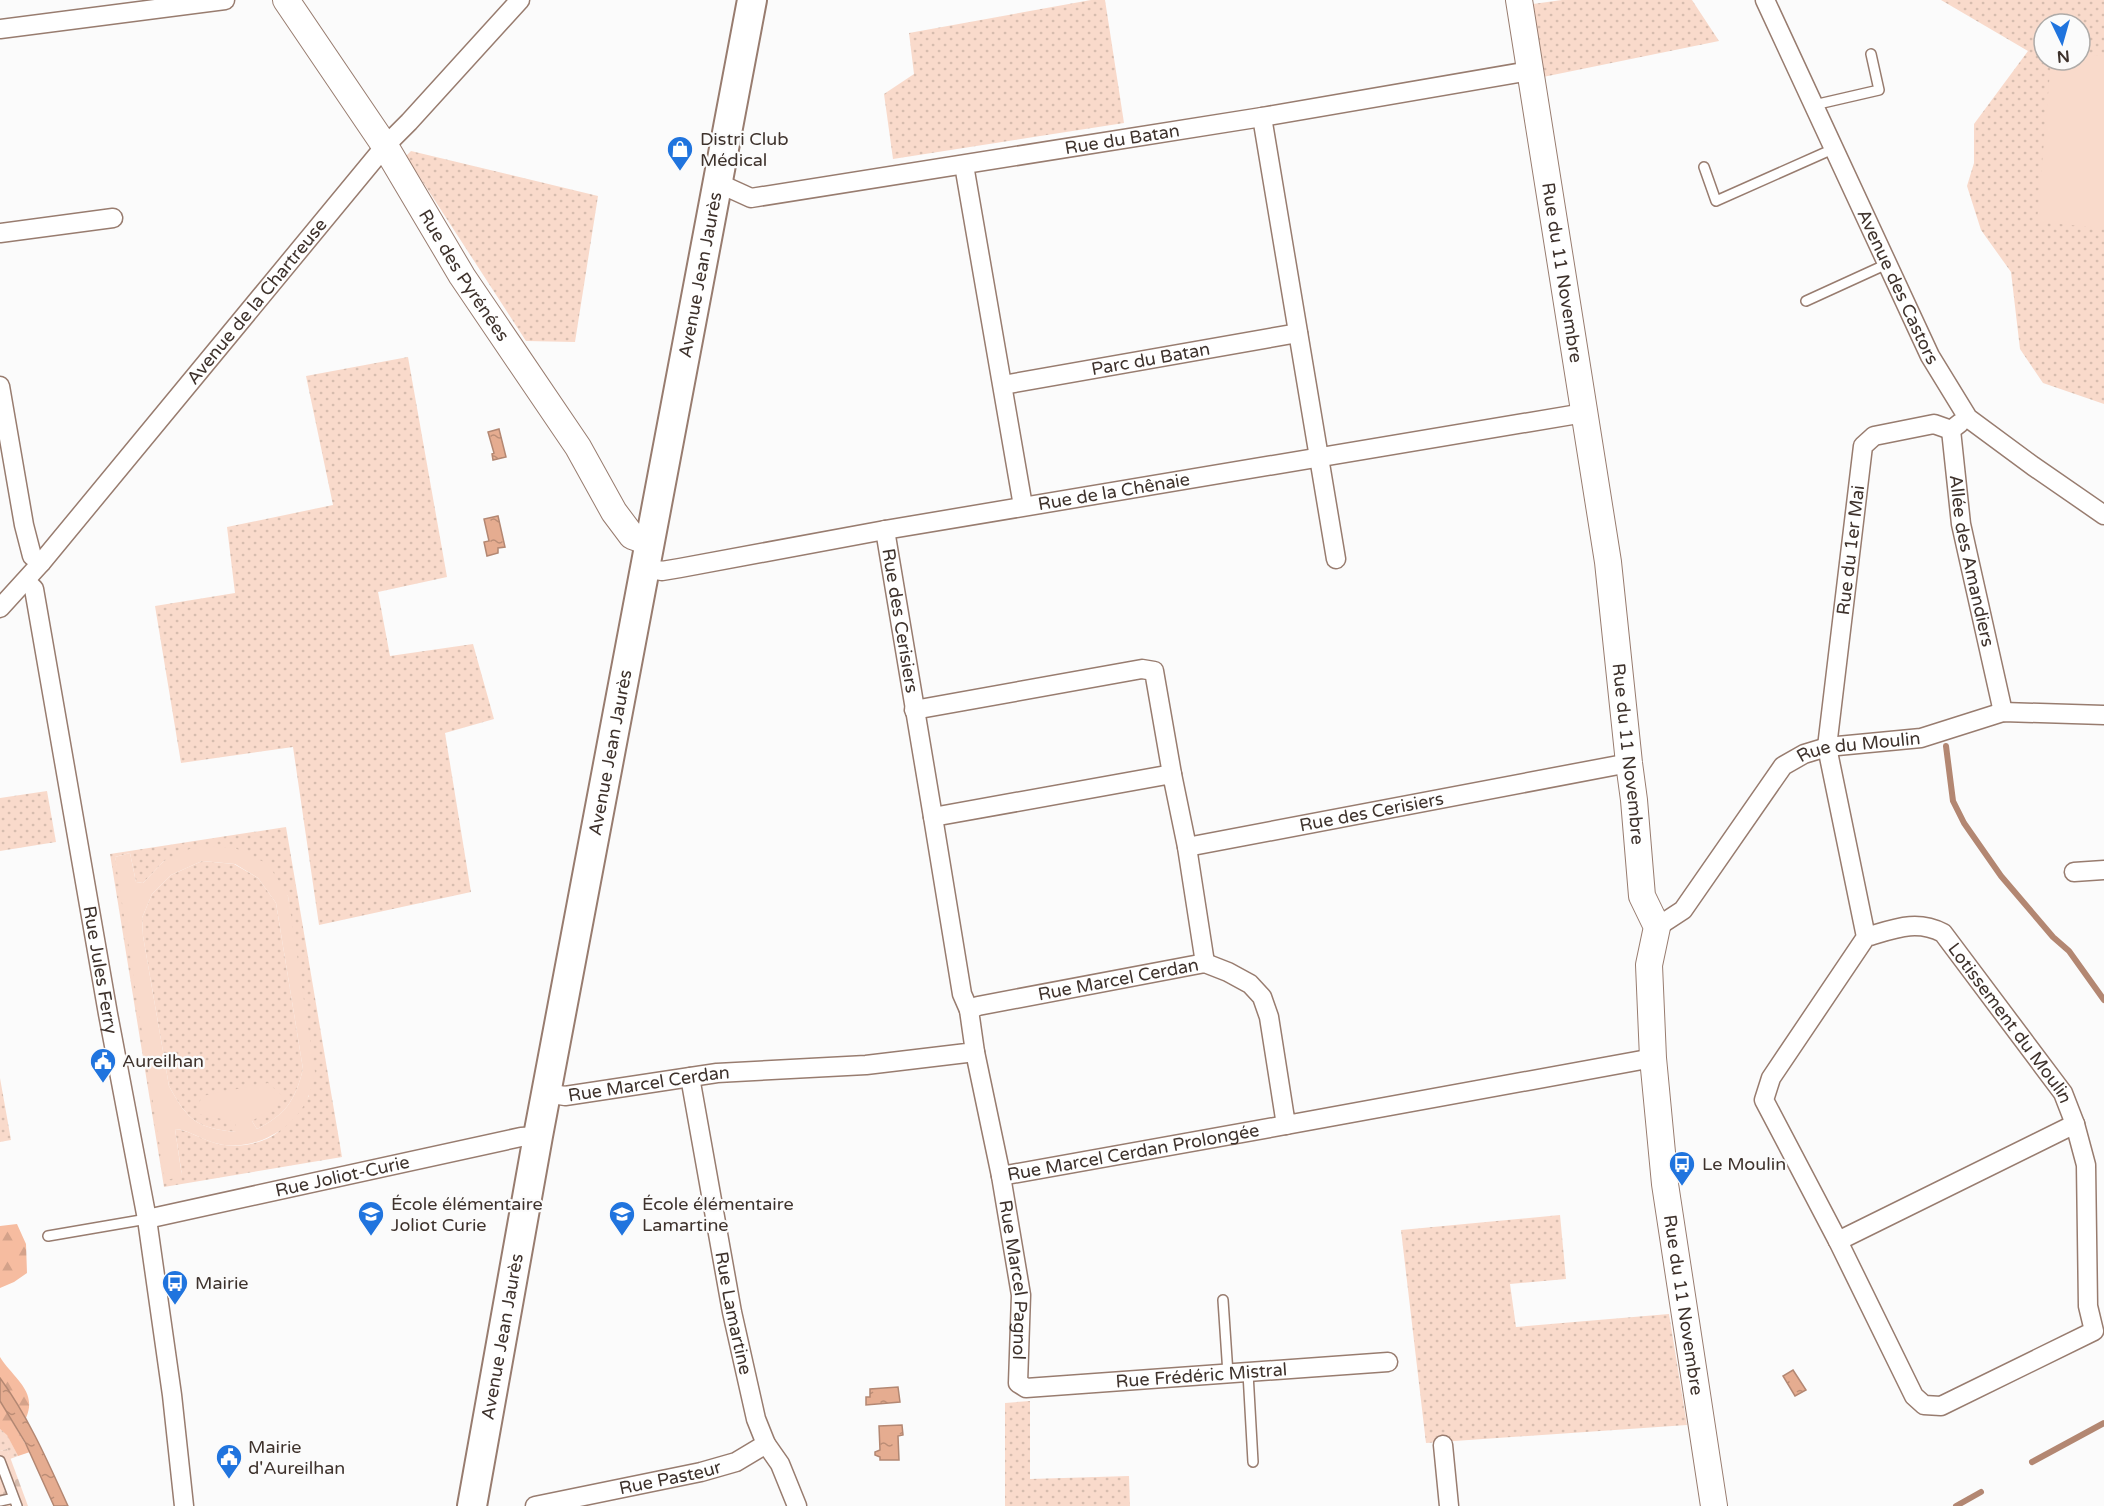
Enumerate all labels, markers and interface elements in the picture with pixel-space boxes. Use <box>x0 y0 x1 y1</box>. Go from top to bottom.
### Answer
north arrow <box>2032 12 2092 72</box>
text: N <box>2056 45 2070 66</box>
street label: Rue du Batan <box>1063 119 1181 159</box>
place label: Distri Club Médical <box>700 128 789 171</box>
shop icon: Distri Club Médical <box>665 134 695 172</box>
street label: Rue du 11 Novembre <box>1537 181 1587 364</box>
street label: Avenue Jean Jaurès <box>674 190 727 360</box>
street label: Rue des Pyrénées <box>414 205 514 346</box>
street label: Avenue des Castors <box>1852 206 1943 368</box>
street label: Avenue de la Chartreuse <box>182 214 332 389</box>
street label: Parc du Batan <box>1090 338 1212 380</box>
street label: Rue de la Chênaie <box>1036 468 1191 515</box>
street label: Allée des Amandiers <box>1945 474 1999 649</box>
street label: Rue du 1er Mai <box>1832 484 1869 616</box>
street label: Rue des Cerisiers <box>877 547 923 695</box>
street label: Rue du 11 Novembre <box>1608 662 1649 846</box>
street label: Avenue Jean Jaurès <box>584 668 637 837</box>
street label: Rue du Moulin <box>1793 727 1921 767</box>
street label: Rue des Cerisiers <box>1298 787 1445 836</box>
street label: Rue Jules Ferry <box>78 904 123 1036</box>
street label: Lotissement du Moulin <box>1943 938 2077 1106</box>
street label: Rue Marcel Cerdan <box>1036 953 1201 1005</box>
public building icon: Aureilhan <box>88 1046 118 1084</box>
place label: Aureilhan <box>122 1050 204 1072</box>
street label: Rue Marcel Cerdan <box>566 1061 730 1106</box>
street label: Rue Marcel Cerdan Prolongée <box>1005 1119 1261 1186</box>
bus stop icon: Le Moulin <box>1667 1149 1697 1187</box>
street label: Rue Joliot-Curie <box>273 1151 412 1202</box>
place label: Le Moulin <box>1702 1153 1786 1175</box>
place label: École élémentaire Joliot Curie <box>391 1193 543 1236</box>
place label: École élémentaire Lamartine <box>642 1193 794 1236</box>
street label: Rue Marcel Pagnol <box>994 1198 1032 1360</box>
school or university icon: École élémentaire Joliot Curie <box>356 1199 386 1237</box>
school or university icon: École élémentaire Lamartine <box>607 1199 637 1237</box>
street label: Rue du 11 Novembre <box>1659 1213 1708 1397</box>
street label: Rue Lamartine <box>710 1250 757 1377</box>
street label: Avenue Jean Jaurès <box>477 1252 528 1421</box>
bus stop icon: Mairie <box>160 1268 190 1306</box>
place label: Mairie <box>195 1272 249 1294</box>
street label: Rue Frédéric Mistral <box>1115 1358 1288 1393</box>
place label: Mairie d'Aureilhan <box>248 1436 345 1479</box>
public building icon: Mairie d'Aureilhan <box>214 1442 244 1480</box>
street label: Rue Pasteur <box>617 1456 724 1500</box>

